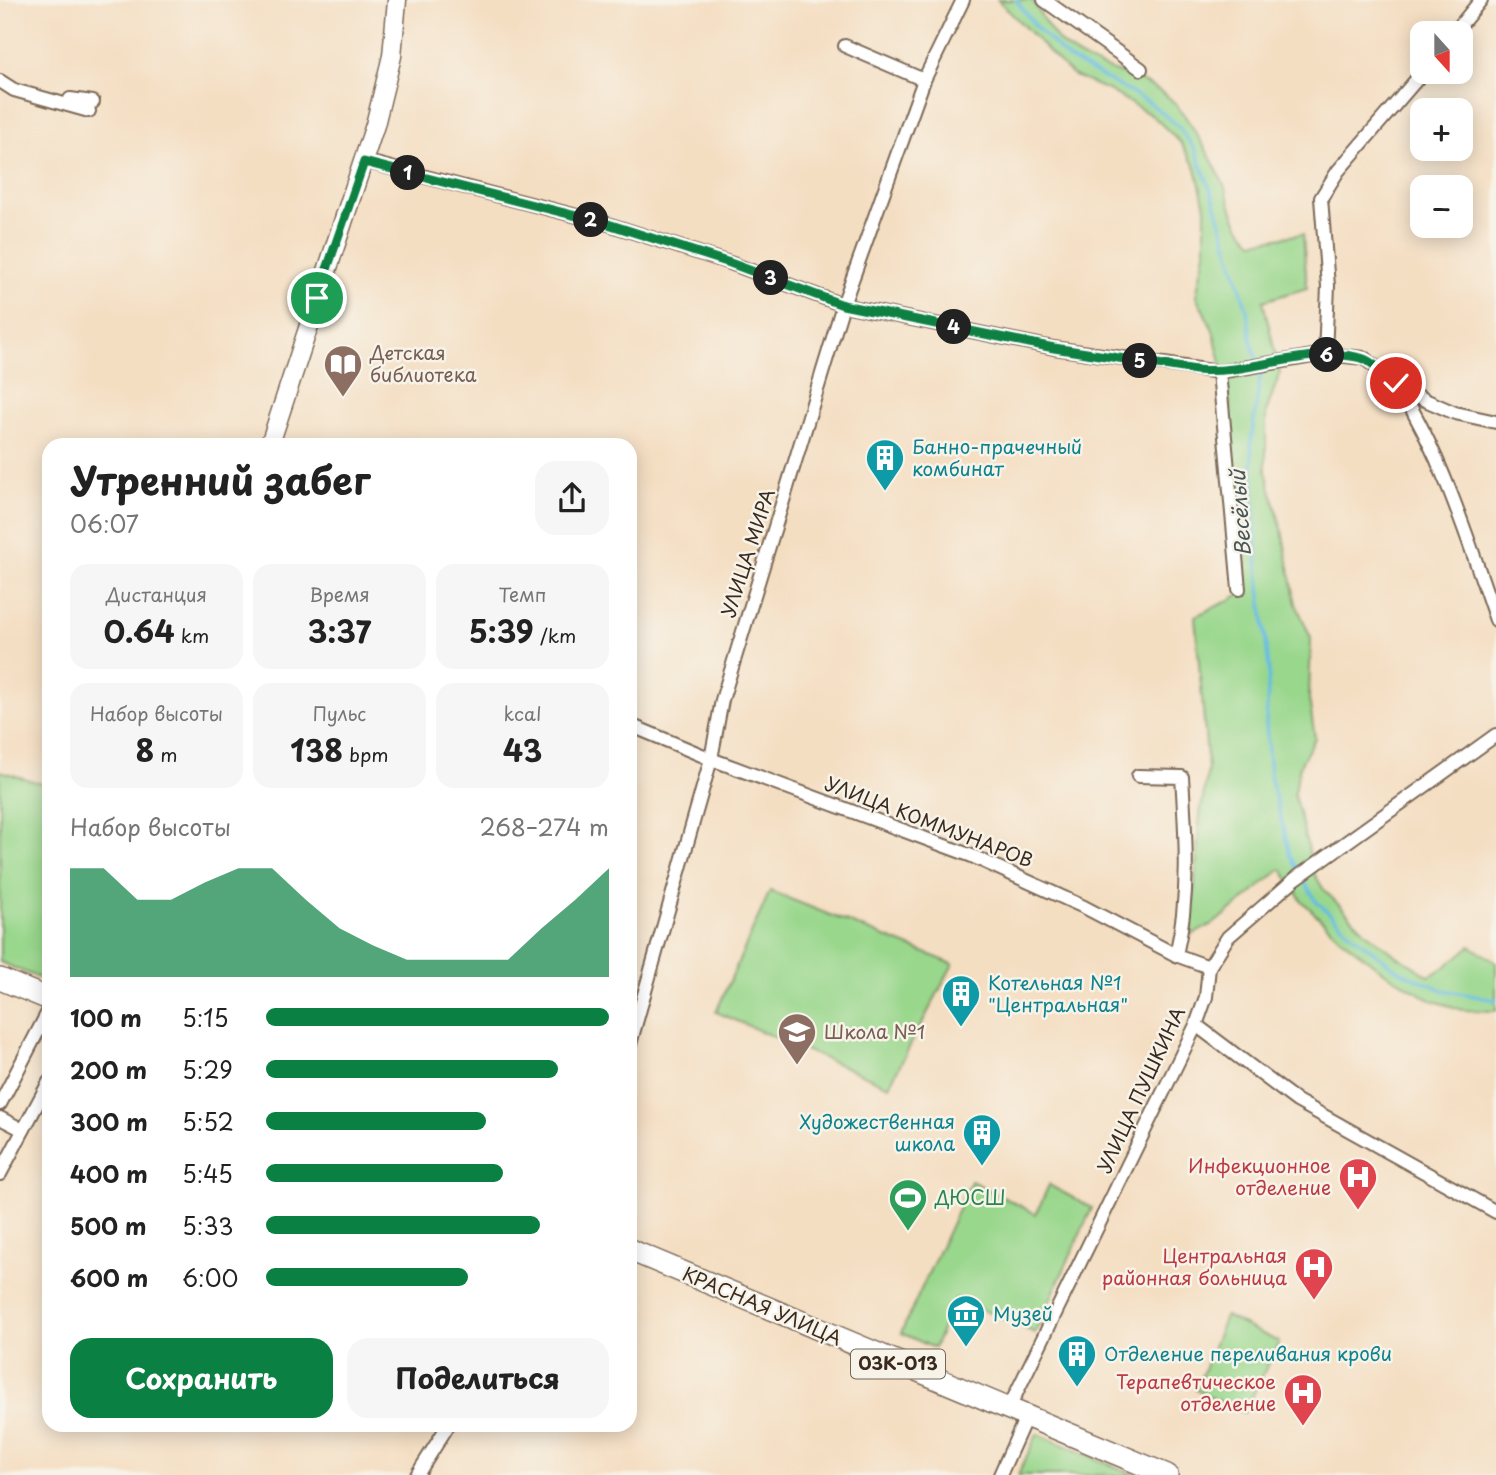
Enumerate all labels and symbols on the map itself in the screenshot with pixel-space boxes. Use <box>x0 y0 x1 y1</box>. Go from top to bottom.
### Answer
north arrow <box>1410 21 1474 84</box>
pin: 1 <box>390 156 426 190</box>
pin: 2 <box>574 202 608 238</box>
pin: 3 <box>754 260 788 296</box>
pin <box>287 268 347 328</box>
pin: 4 <box>936 310 972 344</box>
place label: Детская библиотека <box>369 338 477 388</box>
pin: 6 <box>1310 338 1344 372</box>
library icon: Детская библиотека <box>322 343 364 398</box>
pin: 5 <box>1122 344 1158 378</box>
pin <box>1366 353 1426 413</box>
place label: Банно-прачечный комбинат <box>912 432 1082 482</box>
building icon: Банно-прачечный комбинат <box>864 437 906 492</box>
water label: Весёлый <box>1220 466 1258 557</box>
street label: УЛИЦА МИРА <box>713 485 781 621</box>
street label: УЛИЦА КОММУНАРОВ <box>821 768 1037 874</box>
place label: Котельная №1 "Центральная" <box>988 968 1128 1018</box>
building icon: Котельная №1 "Центральная" <box>940 973 982 1028</box>
street label: УЛИЦА ПУШКИНА <box>1089 1002 1191 1177</box>
school or university icon: Школа №1 <box>776 1011 818 1066</box>
place label: Школа №1 <box>824 1017 925 1045</box>
place label: Художественная школа <box>799 1107 955 1157</box>
building icon: Художественная школа <box>961 1112 1003 1167</box>
place label: Инфекционное отделение <box>1188 1151 1331 1201</box>
hospital icon: Инфекционное отделение <box>1337 1156 1379 1211</box>
sports icon: ДЮСШ <box>887 1177 929 1232</box>
place label: ДЮСШ <box>934 1183 1006 1211</box>
place label: Центральная районная больница <box>1102 1241 1287 1291</box>
hospital icon: Центральная районная больница <box>1293 1246 1335 1301</box>
street label: КРАСНАЯ УЛИЦА <box>678 1259 846 1351</box>
museum icon: Музей <box>945 1293 987 1348</box>
place label: Музей <box>993 1299 1053 1327</box>
building icon: Отделение переливания крови <box>1056 1333 1098 1388</box>
place label: Отделение переливания крови <box>1104 1339 1392 1367</box>
road number: 03К-013 <box>851 1350 945 1378</box>
place label: Терапевтическое отделение <box>1116 1367 1276 1417</box>
hospital icon: Терапевтическое отделение <box>1282 1372 1324 1427</box>

